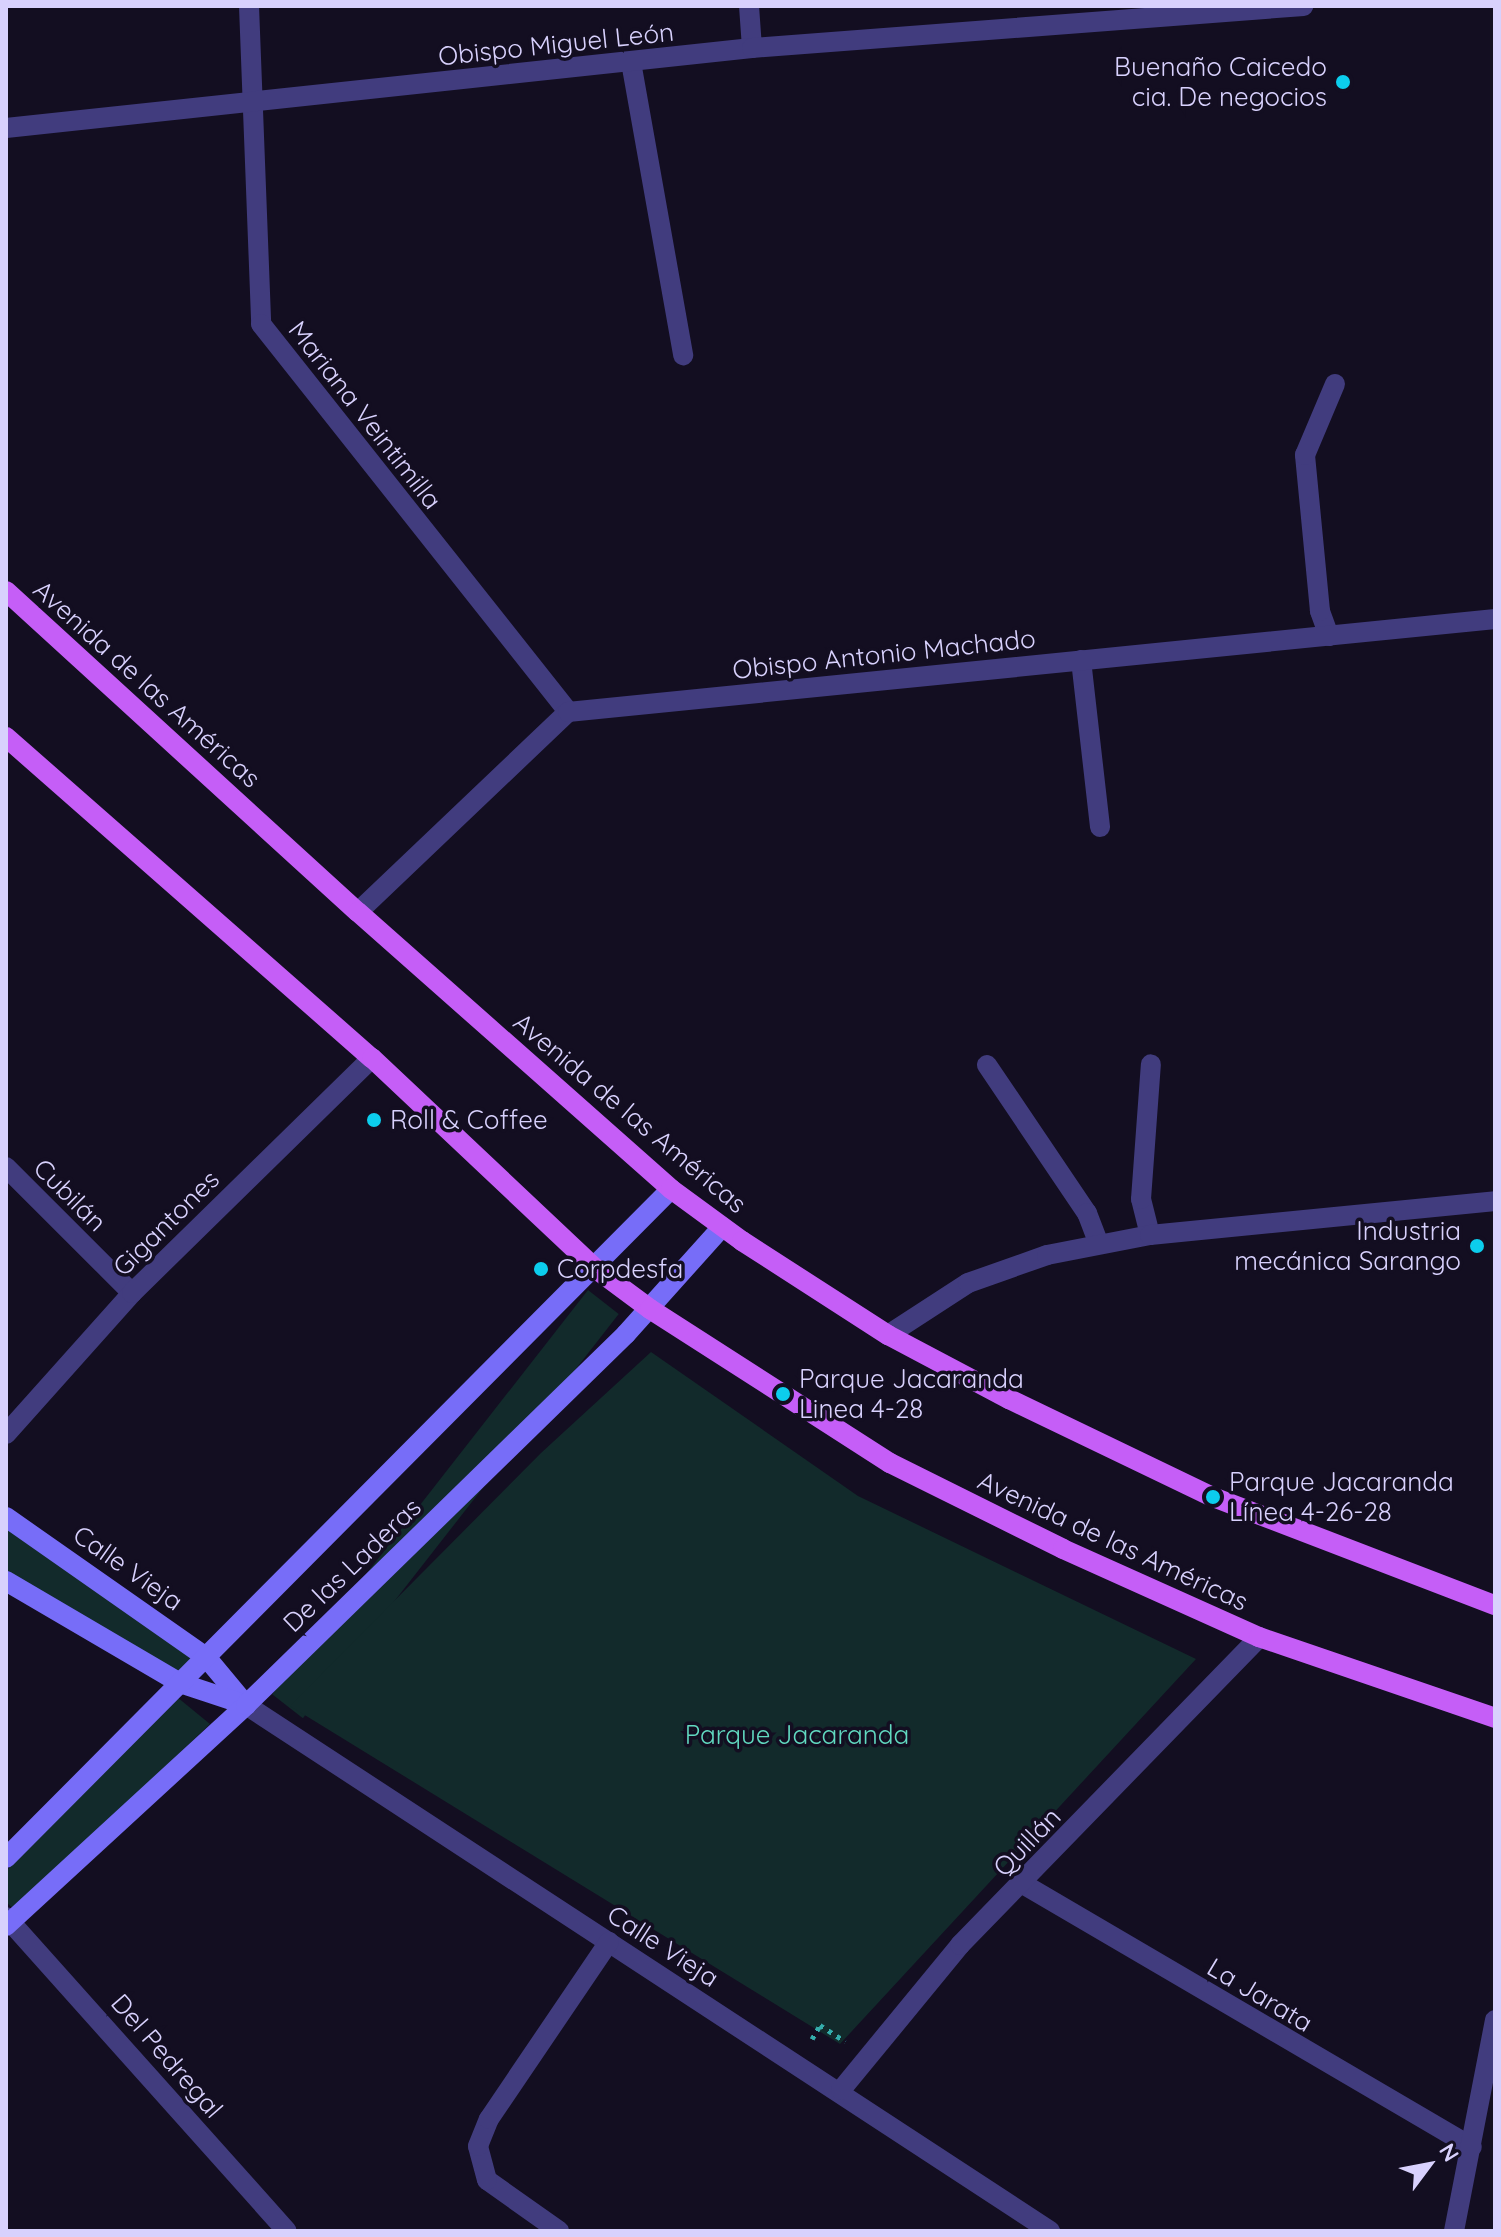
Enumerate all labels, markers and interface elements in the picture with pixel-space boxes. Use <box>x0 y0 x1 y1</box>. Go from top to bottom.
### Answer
street label: Obispo Miguel León <box>437 16 675 72</box>
place label: Buenaño Caicedo cia. De negocios <box>1114 51 1327 112</box>
marker: Buenaño Caicedo cia. De negocios <box>1334 73 1352 91</box>
street label: Mariana Veintimilla <box>282 315 448 515</box>
street label: Avenida de las Américas <box>27 574 267 794</box>
street label: Obispo Antonio Machado <box>731 623 1037 685</box>
street label: Avenida de las Américas <box>507 1006 753 1220</box>
place label: Roll & Coffee <box>390 1104 548 1136</box>
marker: Roll & Coffee <box>365 1111 383 1129</box>
street label: Cubilán <box>27 1152 113 1238</box>
street label: Gigantones <box>107 1164 225 1282</box>
place label: Industria mecánica Sarango <box>1234 1215 1461 1276</box>
marker: Industria mecánica Sarango <box>1468 1237 1486 1255</box>
place label: Corpdesfa <box>557 1253 683 1285</box>
marker: Corpdesfa <box>532 1260 550 1278</box>
place label: Parque Jacaranda Linea 4-28 <box>799 1363 1024 1424</box>
marker: Parque Jacaranda Linea 4-28 <box>774 1385 792 1403</box>
street label: Avenida de las Américas <box>973 1465 1253 1617</box>
place label: Parque Jacaranda Línea 4-26-28 <box>1229 1466 1454 1528</box>
marker: Parque Jacaranda Línea 4-26-28 <box>1204 1488 1222 1506</box>
street label: De las Laderas <box>277 1491 427 1639</box>
street label: Calle Vieja <box>67 1519 189 1617</box>
park label: Parque Jacaranda <box>685 1719 909 1751</box>
street label: Quillán <box>987 1801 1067 1883</box>
street label: Calle Vieja <box>601 1898 725 1994</box>
street label: La Jarata <box>1202 1951 1318 2039</box>
street label: Del Pedregal <box>105 1988 229 2124</box>
north arrow <box>1389 2125 1469 2205</box>
text: N <box>1433 2138 1466 2167</box>

